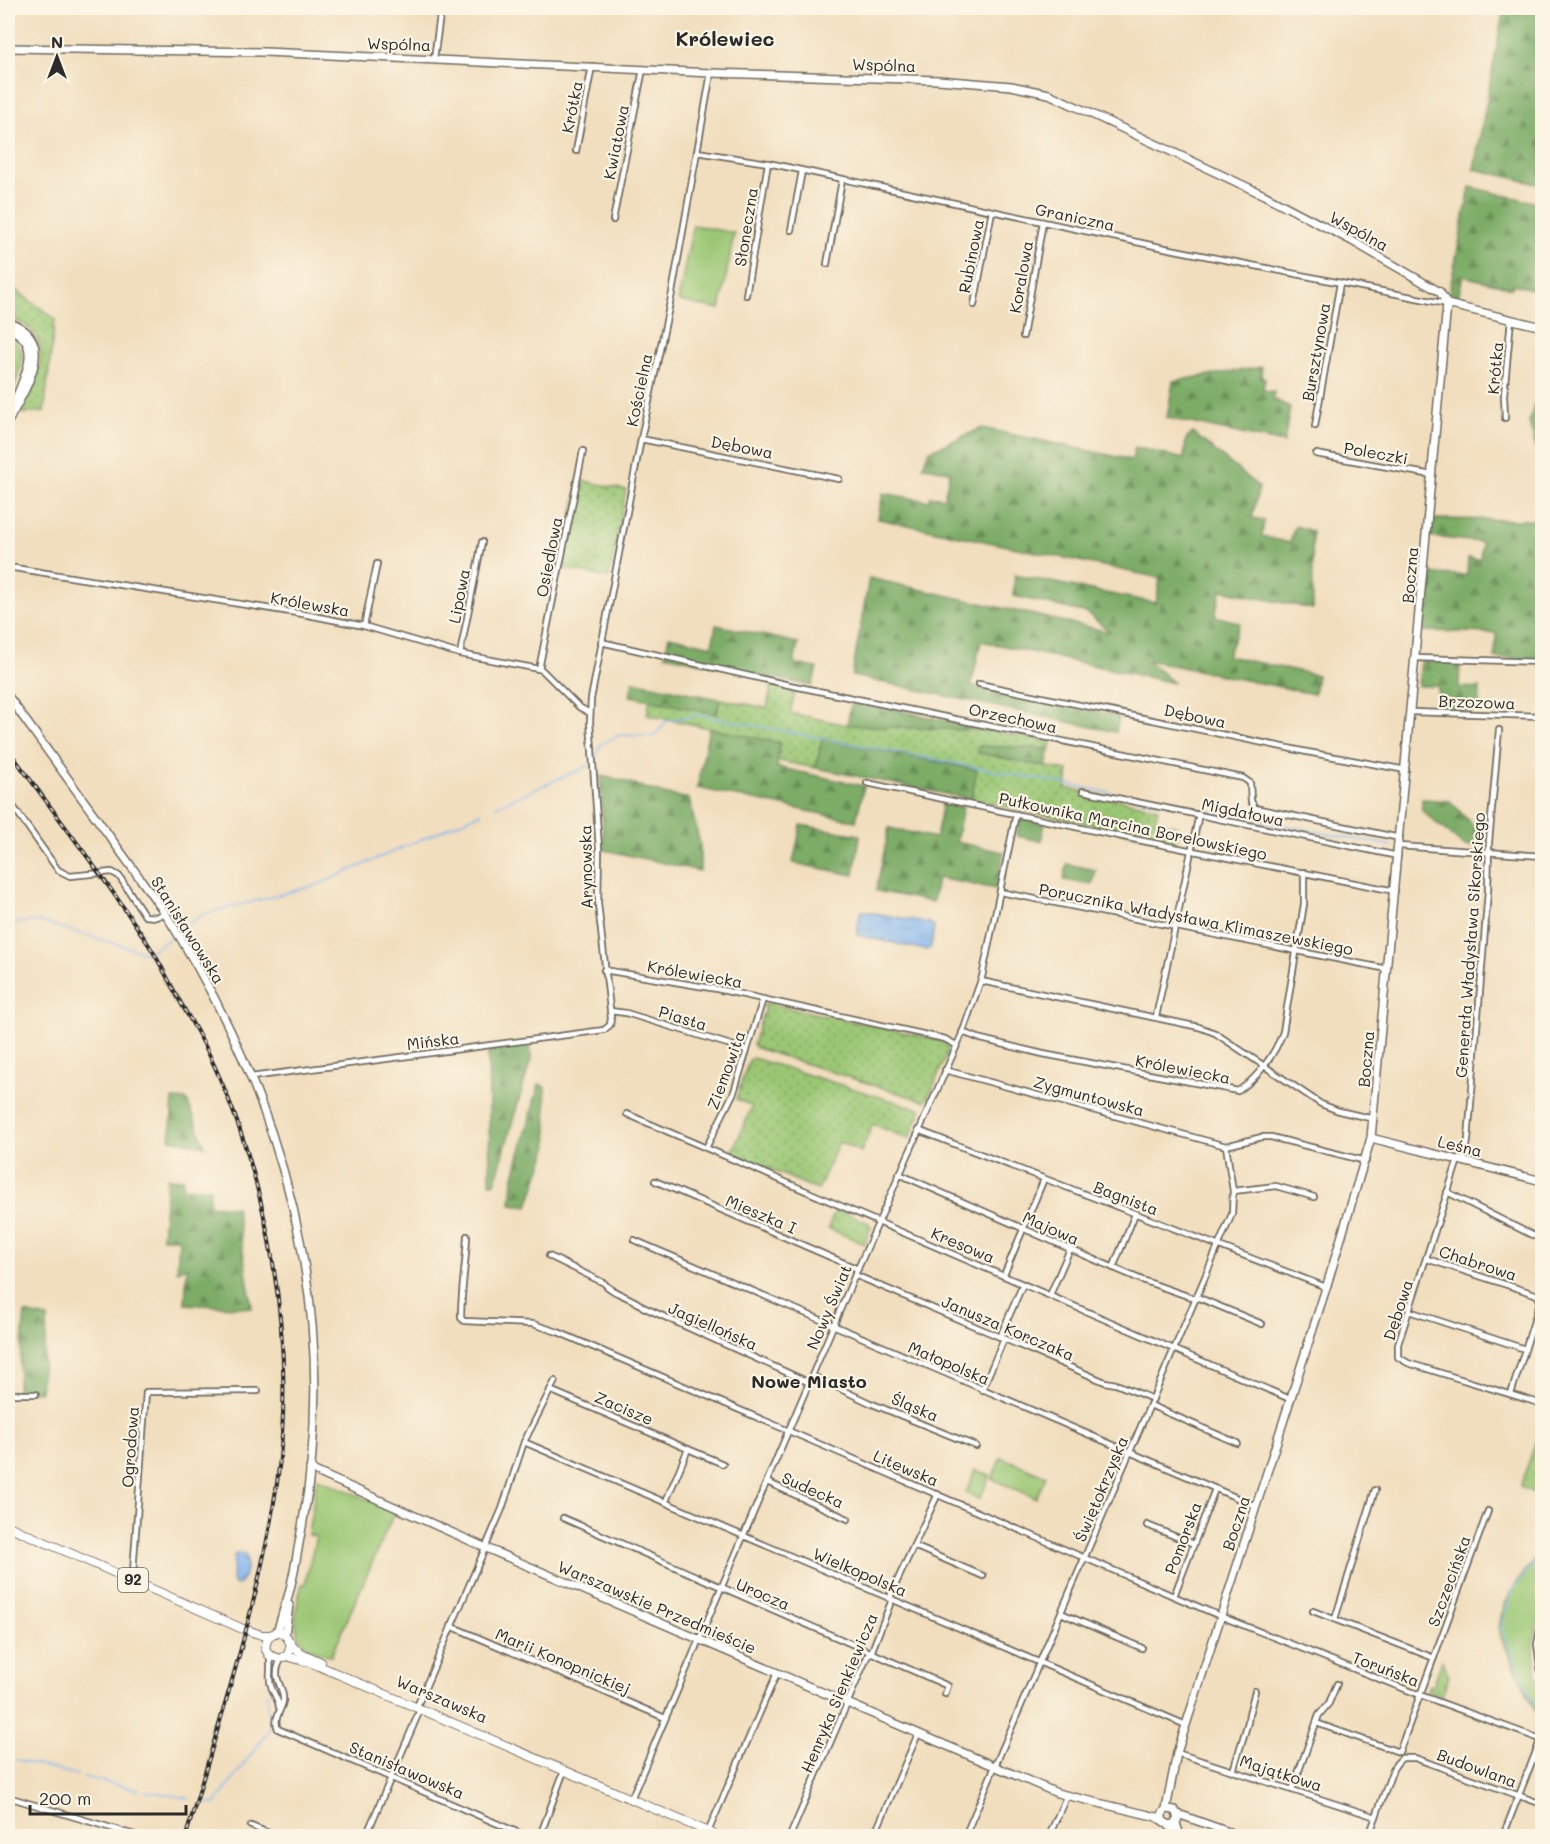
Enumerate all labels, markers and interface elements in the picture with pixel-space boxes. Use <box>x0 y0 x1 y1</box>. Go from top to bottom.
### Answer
district label: Królewiec <box>675 25 775 51</box>
north arrow <box>27 27 87 87</box>
text: N <box>51 31 63 52</box>
street label: Wspólna <box>367 32 431 55</box>
street label: Wspólna <box>852 53 916 76</box>
street label: Krótka <box>556 79 587 135</box>
street label: Kwiatowa <box>598 103 633 181</box>
street label: Słoneczna <box>729 186 762 268</box>
street label: Graniczna <box>1033 198 1117 235</box>
street label: Wspólna <box>1326 206 1392 255</box>
street label: Rubinowa <box>953 217 988 295</box>
street label: Koralowa <box>1004 239 1037 315</box>
street label: Bursztynowa <box>1297 301 1334 403</box>
street label: Krótka <box>1482 341 1507 395</box>
street label: Kościelna <box>621 351 656 428</box>
street label: Dębowa <box>709 430 775 463</box>
street label: Poleczki <box>1342 437 1410 468</box>
street label: Osiedlowa <box>530 515 567 599</box>
street label: Boczna <box>1397 546 1422 604</box>
street label: Lipowa <box>443 567 474 625</box>
street label: Królewska <box>269 586 351 621</box>
street label: Brzozowa <box>1438 690 1516 713</box>
street label: Orzechowa <box>967 698 1059 737</box>
street label: Dębowa <box>1162 699 1228 732</box>
street label: Pułkownika Marcina Borelowskiego <box>997 787 1269 864</box>
street label: Migdałowa <box>1200 793 1286 831</box>
street label: Generała Władysława Sikorskiego <box>1450 812 1489 1078</box>
street label: Arynowska <box>574 825 597 909</box>
street label: Stanisławowska <box>147 872 230 988</box>
street label: Porucznika Władysława Klimaszewskiego <box>1037 878 1355 959</box>
street label: Królewiecka <box>646 955 744 992</box>
street label: Piasta <box>656 1000 710 1035</box>
street label: Mińska <box>405 1027 460 1054</box>
street label: Ziemowita <box>702 1028 749 1112</box>
street label: Boczna <box>1353 1030 1378 1088</box>
street label: Królewiecka <box>1134 1049 1232 1088</box>
street label: Zygmuntowska <box>1031 1071 1147 1120</box>
street label: Leśna <box>1436 1130 1484 1161</box>
street label: Bagnista <box>1091 1176 1162 1219</box>
street label: Mieszka I <box>723 1189 800 1238</box>
street label: Majowa <box>1020 1206 1083 1249</box>
street label: Kresowa <box>928 1222 998 1267</box>
street label: Chabrowa <box>1437 1240 1520 1285</box>
street label: Nowy Świat <box>801 1261 856 1353</box>
street label: Dębowa <box>1378 1277 1417 1343</box>
street label: Janusza Korczaka <box>939 1290 1078 1365</box>
street label: Jagiellońska <box>665 1297 761 1355</box>
street label: Małopolska <box>905 1336 993 1389</box>
district label: Nowe Miasto <box>751 1369 867 1393</box>
street label: Zacisze <box>592 1386 657 1429</box>
street label: Śląska <box>888 1387 942 1426</box>
street label: Ogrodowa <box>116 1406 143 1488</box>
street label: Świętokrzyska <box>1069 1433 1132 1545</box>
street label: Litewska <box>870 1444 942 1491</box>
street label: Sudecka <box>779 1467 848 1513</box>
street label: Boczna <box>1217 1493 1254 1553</box>
street label: Pomorska <box>1159 1499 1206 1577</box>
street label: Szczecińska <box>1422 1532 1475 1629</box>
street label: Wielkopolska <box>810 1542 911 1601</box>
street label: Warszawskie Przedmieście <box>555 1555 760 1658</box>
road number: 92 <box>118 1568 148 1592</box>
street label: Urocza <box>733 1573 793 1614</box>
street label: Henryka Sienkiewicza <box>795 1610 882 1776</box>
street label: Marii Konopnickiej <box>492 1623 634 1699</box>
street label: Toruńska <box>1350 1646 1423 1691</box>
street label: Warszawska <box>393 1670 491 1727</box>
street label: Stanisławowska <box>346 1736 468 1803</box>
street label: Budowlana <box>1434 1743 1520 1792</box>
street label: Majątkowa <box>1237 1749 1325 1796</box>
scale bar <box>30 1778 186 1816</box>
text: 200 m <box>39 1786 91 1810</box>

